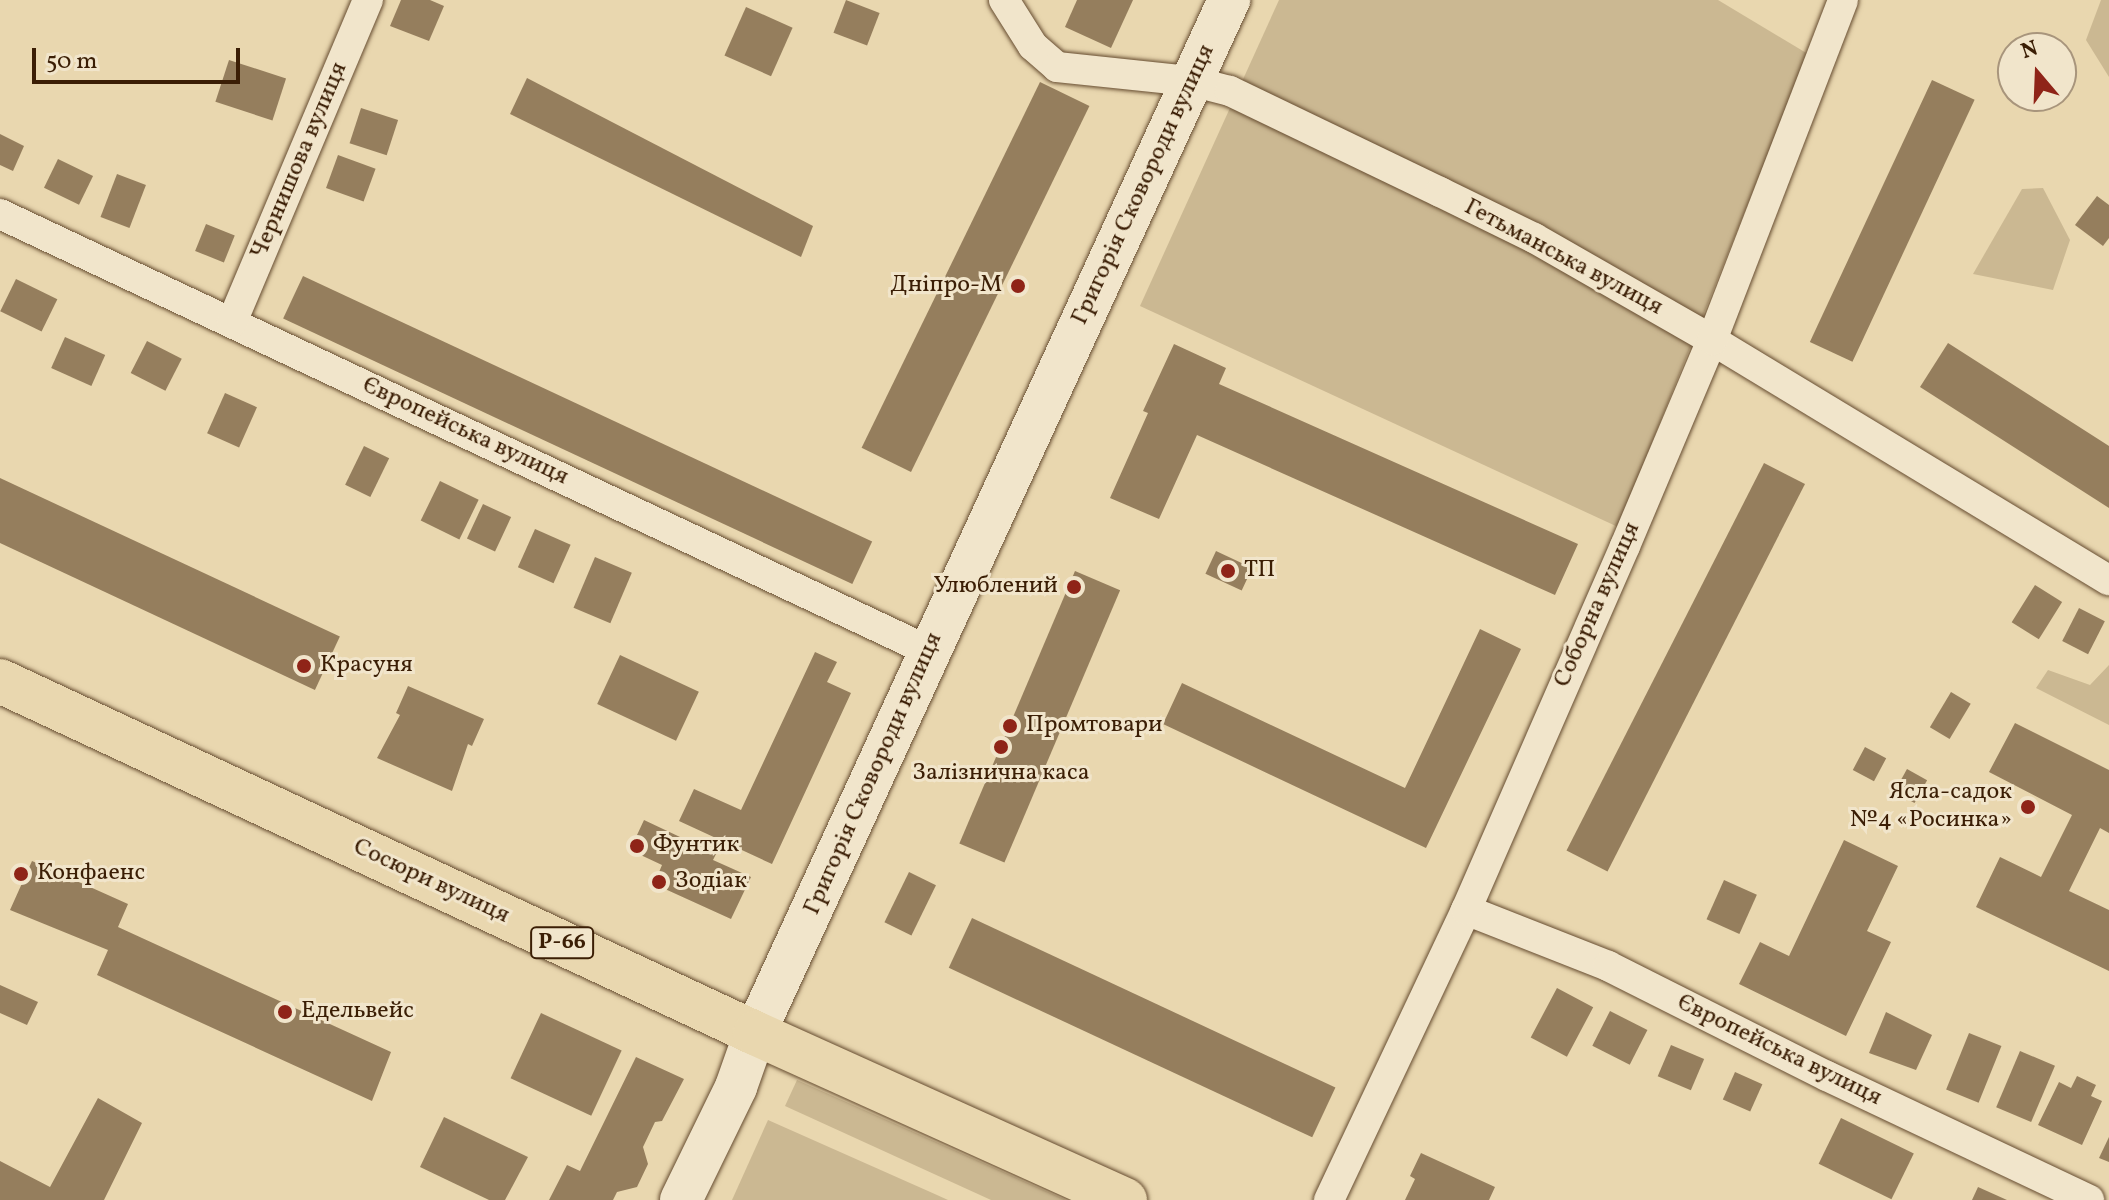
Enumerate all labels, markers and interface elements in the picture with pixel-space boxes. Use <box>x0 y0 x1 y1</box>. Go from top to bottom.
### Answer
scale bar <box>36 32 244 82</box>
north arrow <box>1997 32 2077 112</box>
text: N <box>2017 33 2042 68</box>
street label: Григорія Сковороди вулиця <box>1066 40 1222 330</box>
text: 50 m <box>46 45 98 79</box>
street label: Чернишова вулиця <box>245 58 355 264</box>
street label: Гетьманська вулиця <box>1459 193 1667 323</box>
place label: Днiпро-М <box>890 272 1002 300</box>
marker: Днiпро-М <box>1009 277 1027 295</box>
street label: Європейська вулиця <box>357 372 573 492</box>
street label: Соборна вулиця <box>1549 518 1647 692</box>
place label: ТП <box>1244 557 1275 585</box>
marker: ТП <box>1219 562 1237 580</box>
place label: Улюблений <box>934 573 1058 601</box>
marker: Улюблений <box>1065 578 1083 596</box>
street label: Григорія Сковороди вулиця <box>799 628 949 920</box>
place label: Красуня <box>320 652 413 680</box>
marker: Красуня <box>295 657 313 675</box>
place label: Промтовари <box>1026 712 1163 740</box>
marker: Промтовари <box>1001 717 1019 735</box>
marker: Залiзнична каса <box>992 738 1010 756</box>
place label: Залiзнична каса <box>912 760 1090 788</box>
place label: Ясла-садок №4 «Росинка» <box>1849 779 2012 835</box>
marker: Ясла-садок №4 «Росинка» <box>2019 798 2037 816</box>
place label: Фунтик <box>653 832 739 860</box>
street label: Сосюри вулиця <box>348 833 514 931</box>
marker: Фунтик <box>628 837 646 855</box>
place label: Конфаенс <box>37 860 145 888</box>
marker: Конфаенс <box>12 865 30 883</box>
place label: Зодіак <box>675 868 747 896</box>
marker: Зодіак <box>650 873 668 891</box>
road number: Р-66 <box>530 925 594 961</box>
street label: Європейська вулиця <box>1672 989 1886 1113</box>
place label: Едельвейс <box>301 998 414 1026</box>
marker: Едельвейс <box>276 1003 294 1021</box>

